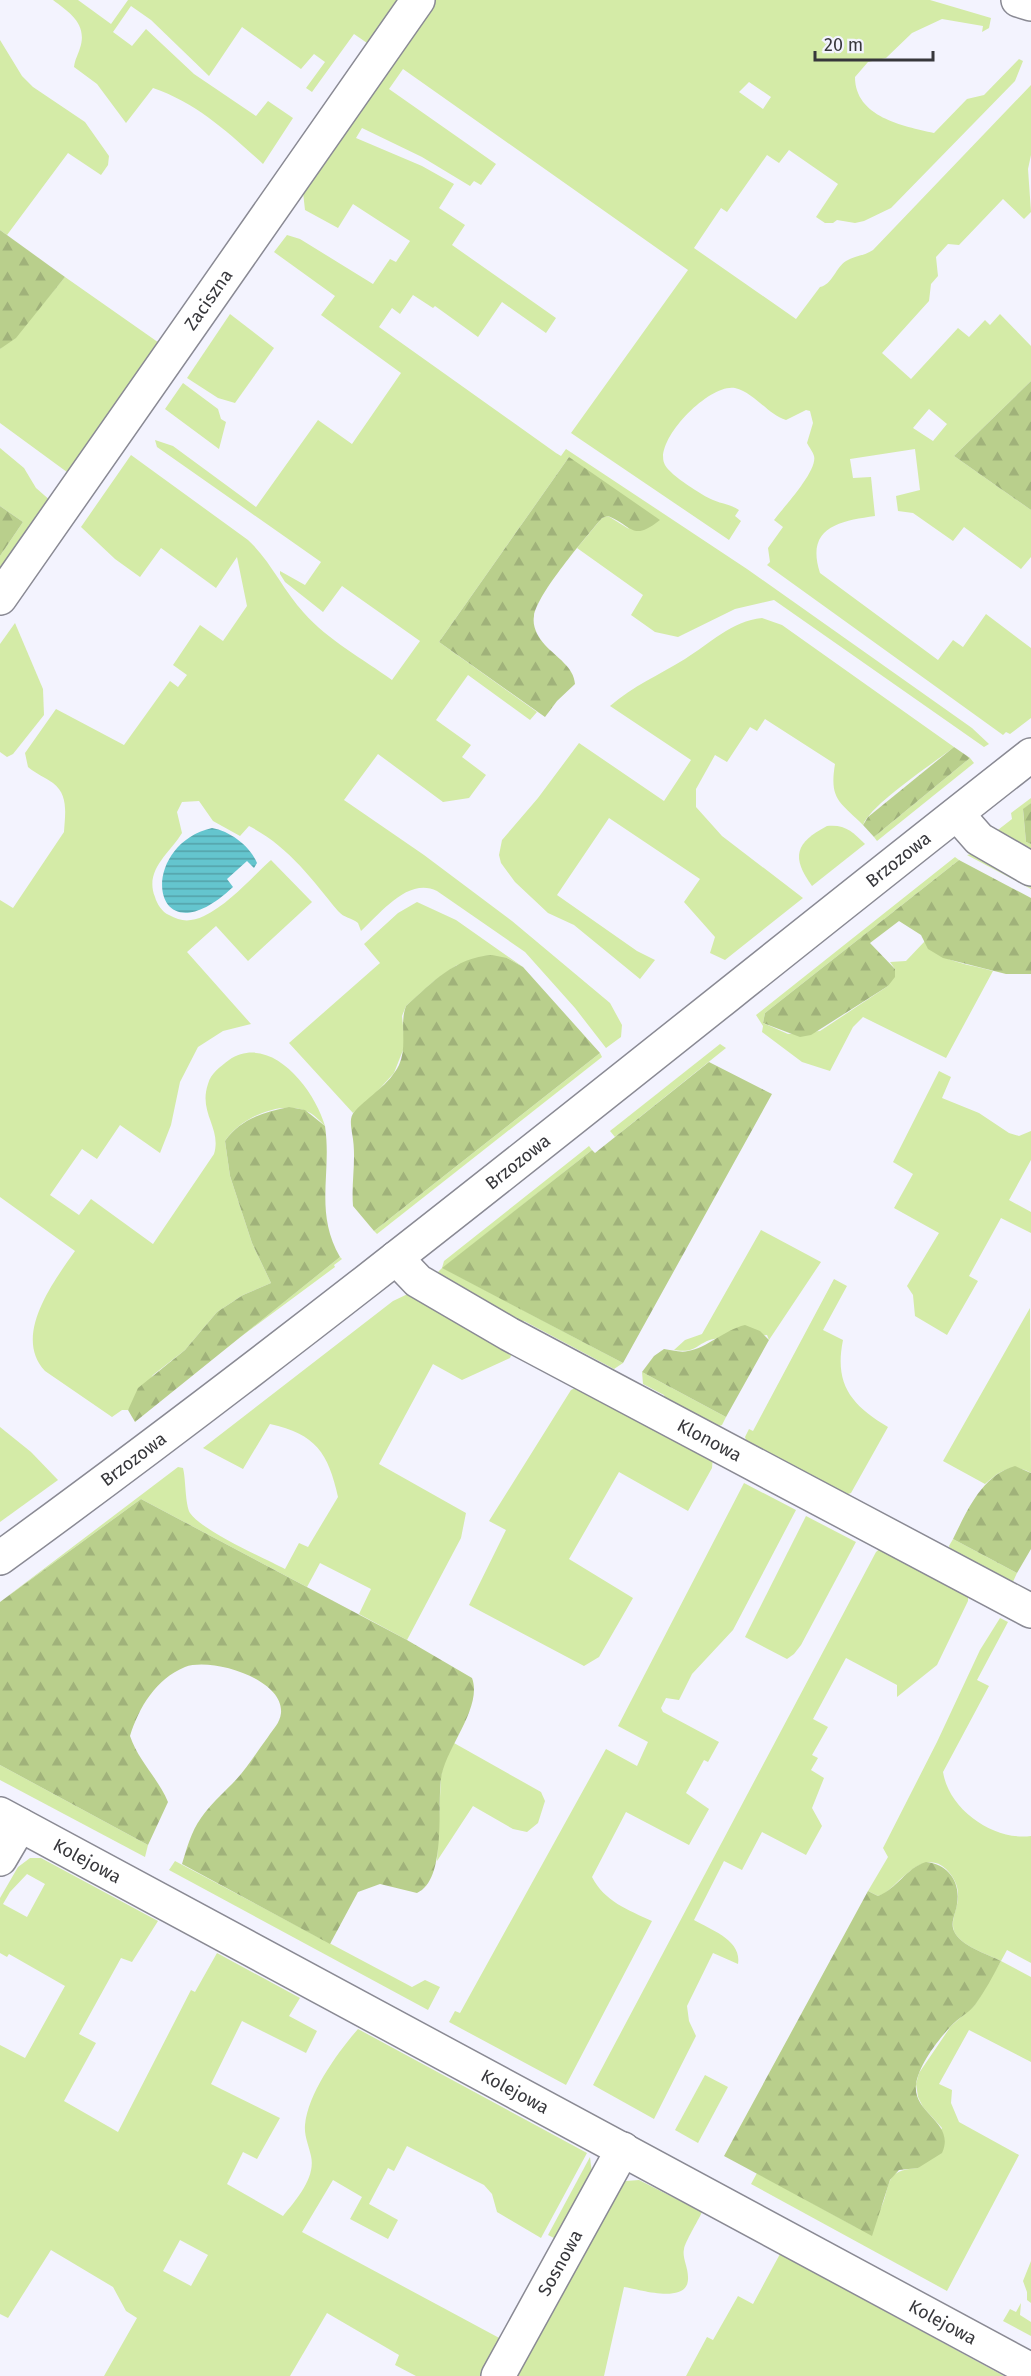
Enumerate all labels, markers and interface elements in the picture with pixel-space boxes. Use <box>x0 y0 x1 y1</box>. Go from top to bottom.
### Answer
scale bar <box>815 24 934 62</box>
text: 20 m <box>824 34 863 56</box>
street label: Zaciszna <box>180 265 237 334</box>
street label: Brzozowa <box>862 827 935 892</box>
street label: Brzozowa <box>481 1130 555 1194</box>
street label: Klonowa <box>673 1414 745 1466</box>
street label: Brzozowa <box>96 1428 171 1491</box>
street label: Kolejowa <box>49 1834 125 1888</box>
street label: Kolejowa <box>477 2064 553 2119</box>
street label: Sosnowa <box>533 2226 587 2300</box>
street label: Kolejowa <box>905 2295 980 2350</box>

